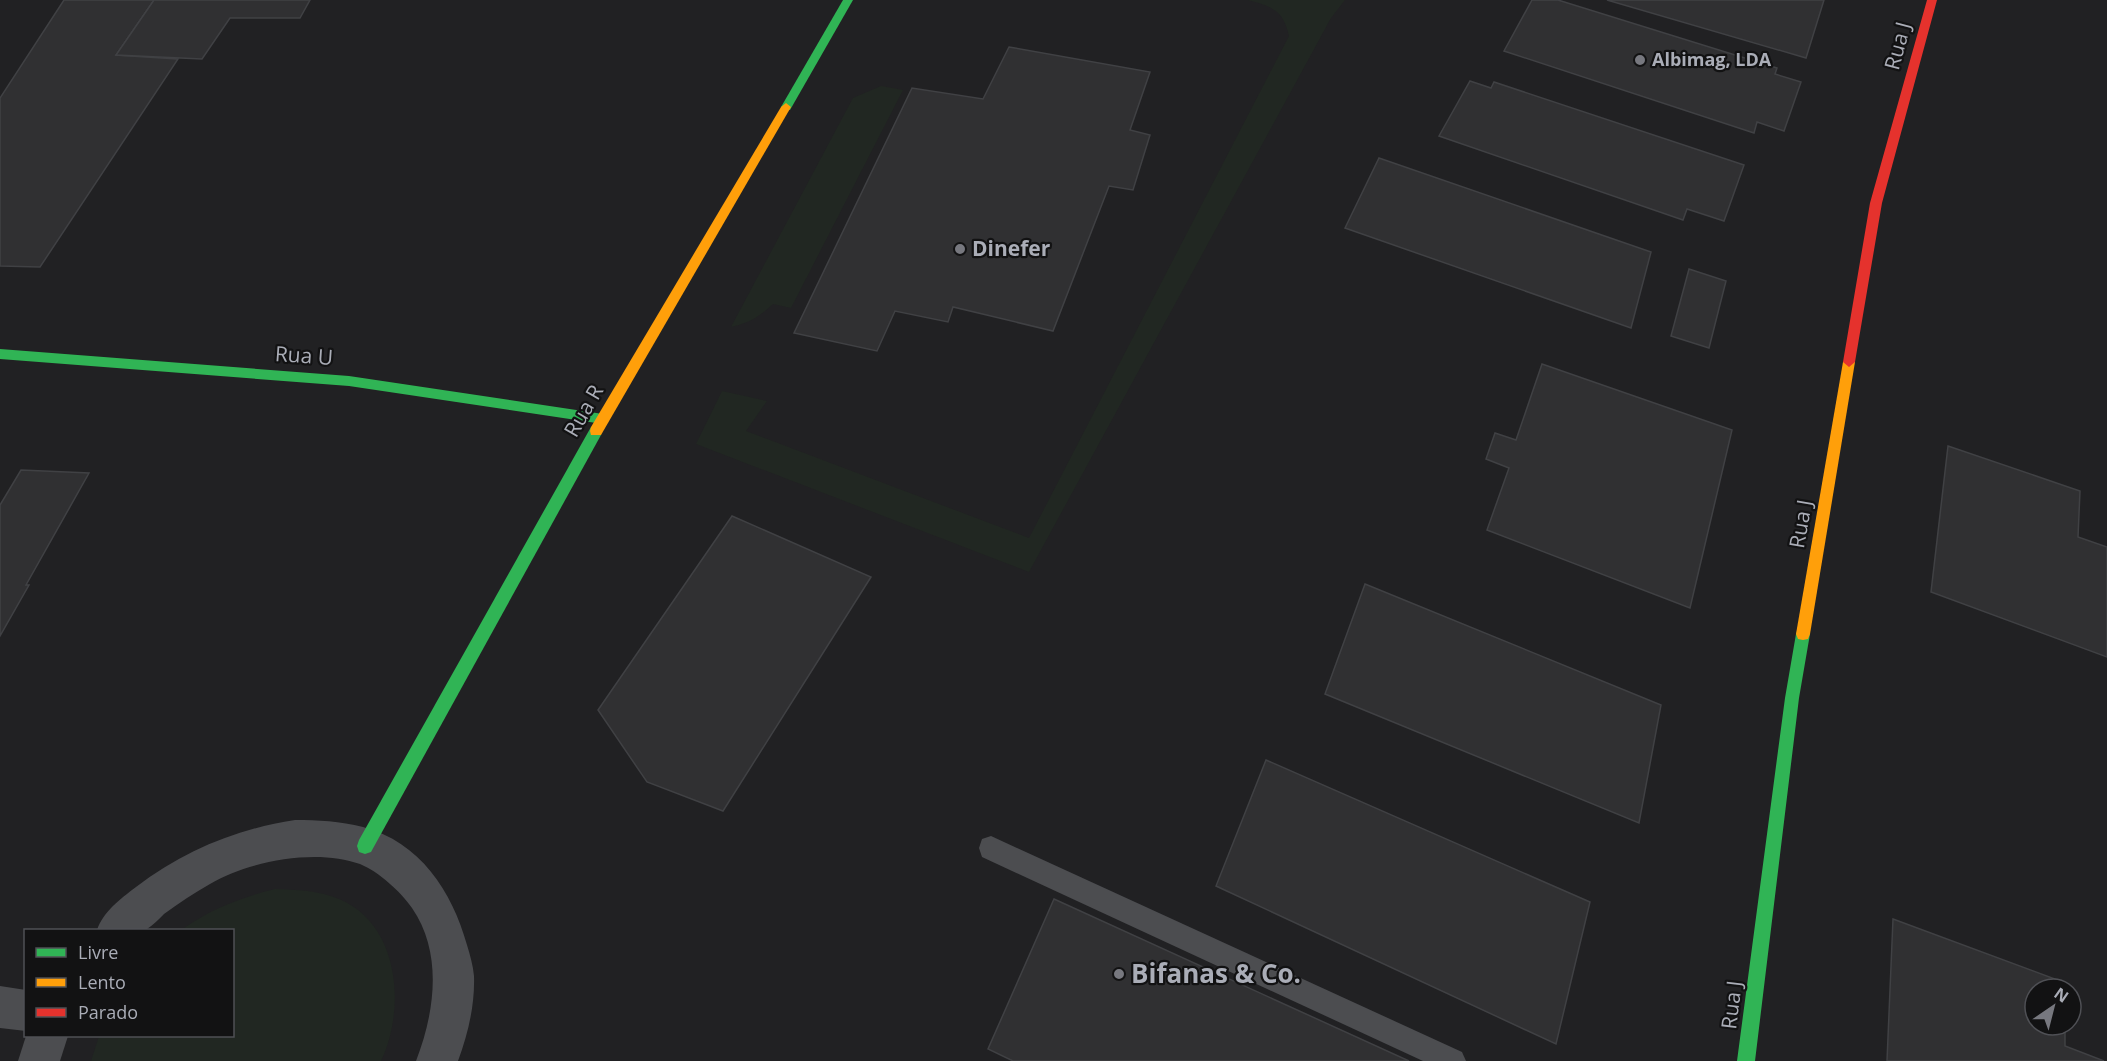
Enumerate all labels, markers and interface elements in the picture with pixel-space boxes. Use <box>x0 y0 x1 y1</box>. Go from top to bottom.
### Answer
street label: Rua J <box>1877 19 1917 73</box>
place label: Albimag, LDA <box>1652 47 1772 71</box>
marker: Albimag, LDA <box>1633 53 1647 67</box>
place label: Dinefer <box>972 234 1051 262</box>
marker: Dinefer <box>953 242 967 256</box>
street label: Rua U <box>274 339 334 371</box>
street label: Rua R <box>557 379 609 442</box>
street label: Rua J <box>1782 497 1818 550</box>
legend <box>24 929 234 1037</box>
text: Livre <box>78 940 118 964</box>
place label: Bifanas & Co. <box>1131 955 1301 991</box>
marker: Bifanas & Co. <box>1112 967 1126 981</box>
text: Lento <box>78 970 126 994</box>
north arrow <box>2023 977 2083 1037</box>
street label: Rua J <box>1714 979 1748 1031</box>
text: N <box>2050 982 2073 1007</box>
text: Parado <box>78 1000 138 1024</box>

